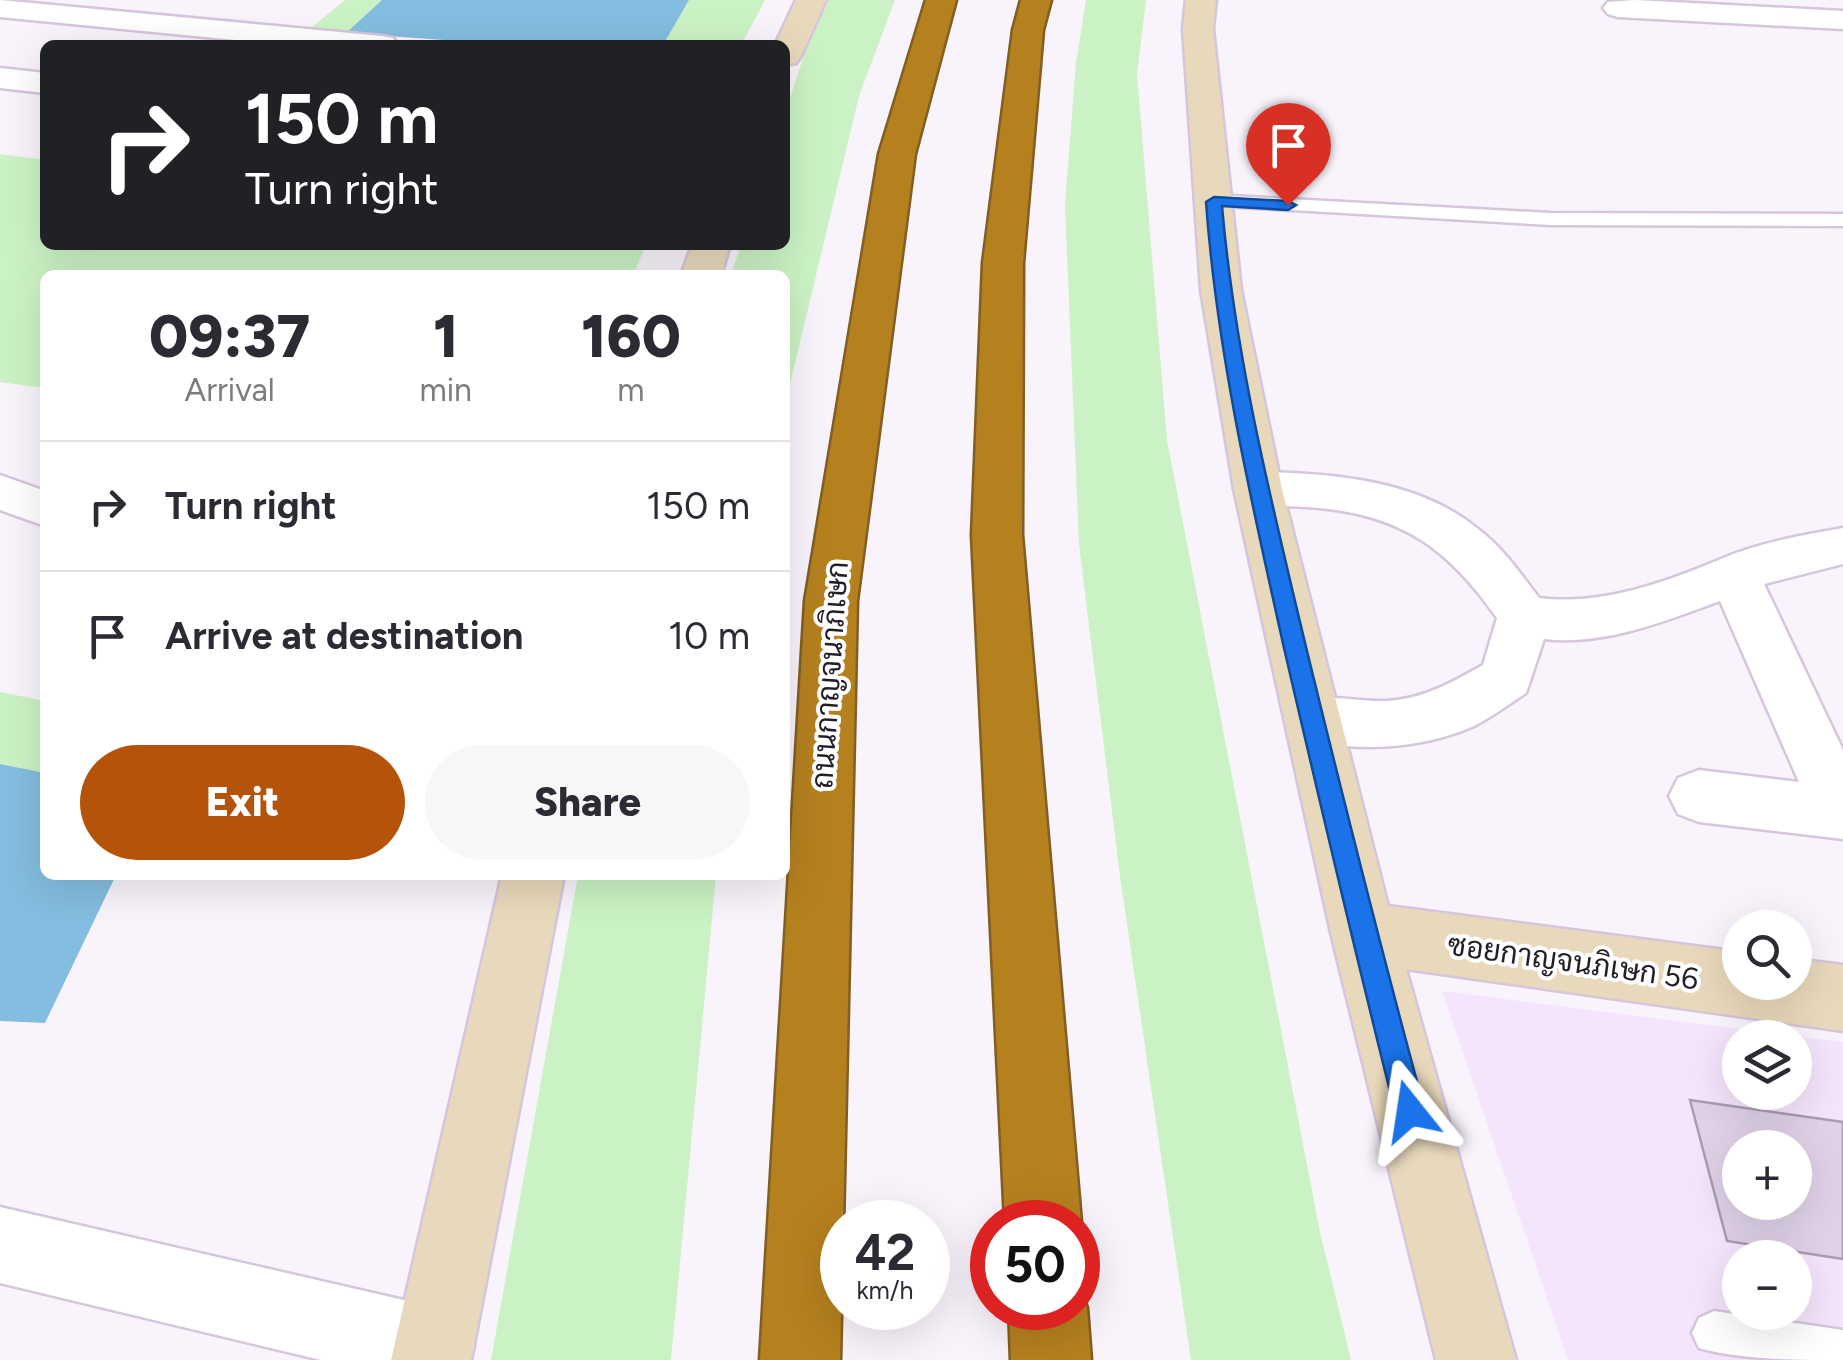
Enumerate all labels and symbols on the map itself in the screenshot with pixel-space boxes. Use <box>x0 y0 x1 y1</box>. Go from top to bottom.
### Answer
pin <box>1246 103 1331 206</box>
street label: ถนนกาญจนาภิเษก <box>803 560 856 790</box>
street label: ซอยกาญจนภิเษก 56 <box>1445 926 1701 997</box>
position arrow <box>1358 1059 1462 1163</box>
speed limit sign: 50 <box>970 1200 1100 1330</box>

